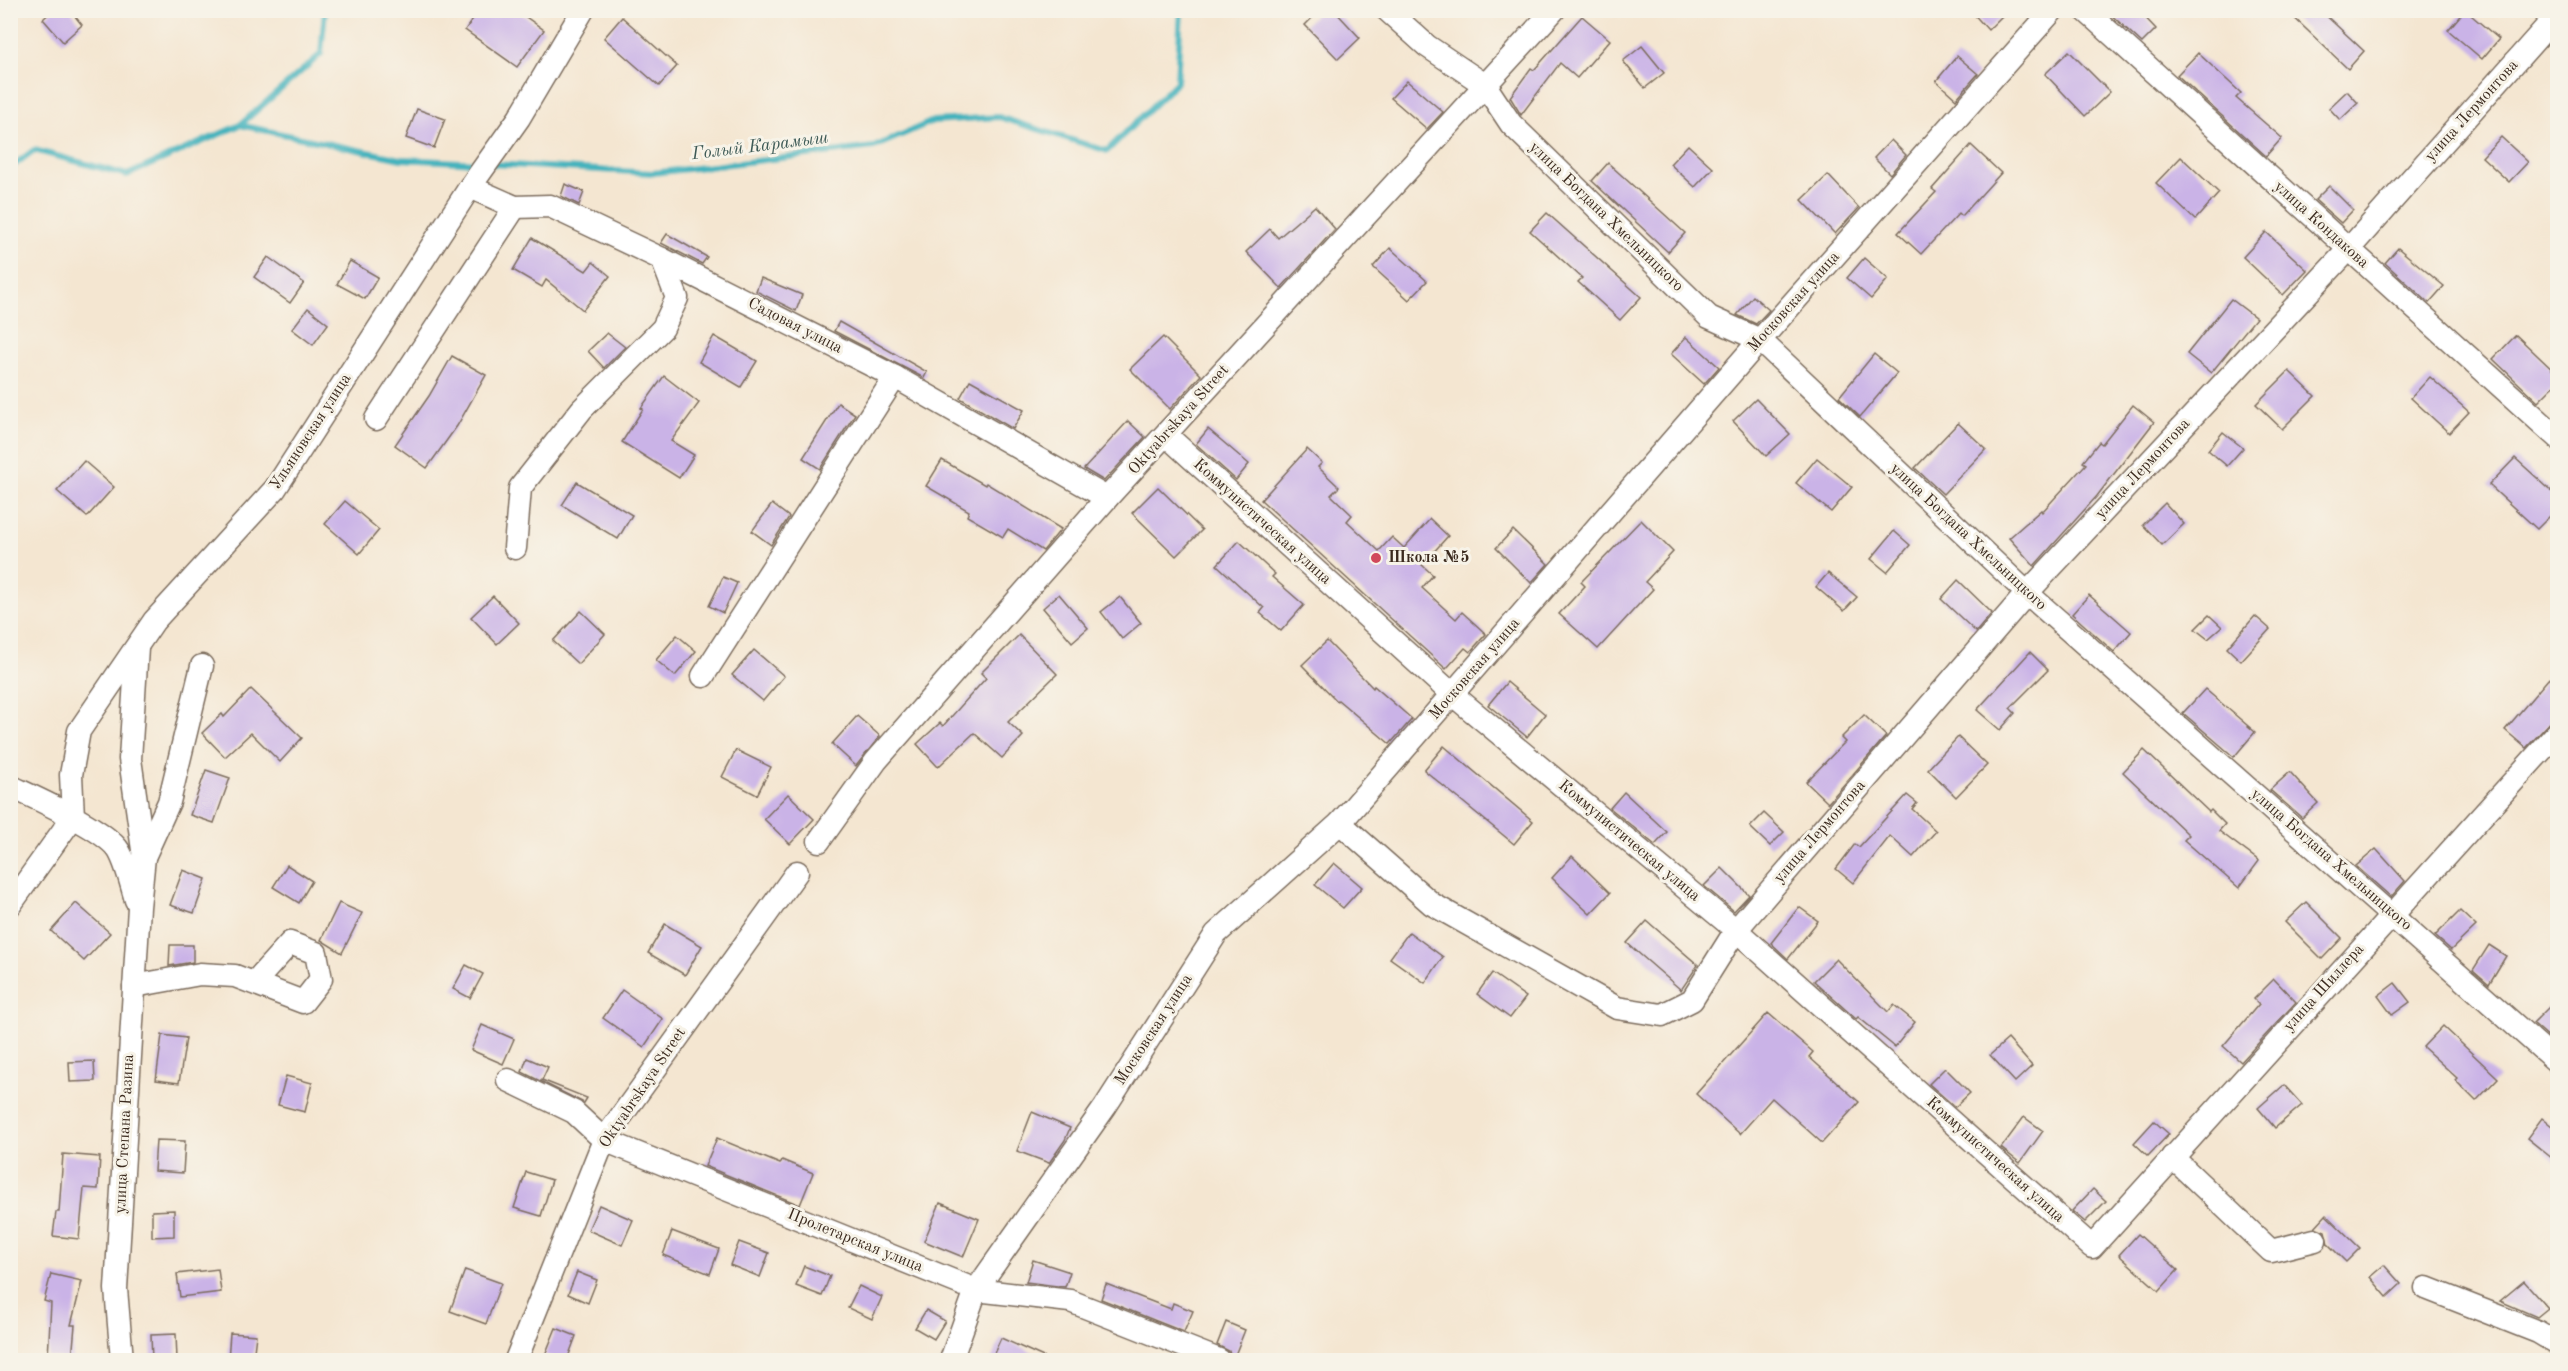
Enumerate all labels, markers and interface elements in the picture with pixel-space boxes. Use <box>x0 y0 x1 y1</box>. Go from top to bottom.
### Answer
street label: улица Лермонтова <box>2422 57 2522 165</box>
water label: Голый Карамыш <box>690 129 830 163</box>
street label: улица Богдана Хмельницкого <box>1526 139 1686 295</box>
street label: улица Кондакова <box>2271 179 2371 272</box>
street label: Московская улица <box>1745 249 1843 355</box>
street label: Садовая улица <box>745 295 845 357</box>
street label: Oktyabrskaya Street <box>1126 362 1233 478</box>
street label: Ульяновская улица <box>268 371 354 493</box>
street label: улица Лермонтова <box>2093 416 2193 522</box>
street label: Коммунистическая улица <box>1190 456 1334 588</box>
street label: улица Богдана Хмельницкого <box>1887 460 2049 614</box>
place label: Школа №5 <box>1388 550 1469 566</box>
marker: Школа №5 <box>1369 551 1383 565</box>
street label: Московская улица <box>1427 615 1523 723</box>
street label: Коммунистическая улица <box>1555 777 1703 905</box>
street label: улица Лермонтова <box>1771 777 1869 886</box>
street label: улица Богдана Хмельницкого <box>2247 786 2415 934</box>
street label: улица Шиллера <box>2281 941 2367 1035</box>
street label: Московская улица <box>1112 972 1196 1088</box>
street label: Oktyabrskaya Street <box>597 1025 689 1151</box>
street label: улица Степана Разина <box>113 1054 137 1214</box>
street label: Коммунистическая улица <box>1923 1094 2067 1226</box>
street label: Пролетарская улица <box>785 1206 925 1276</box>

